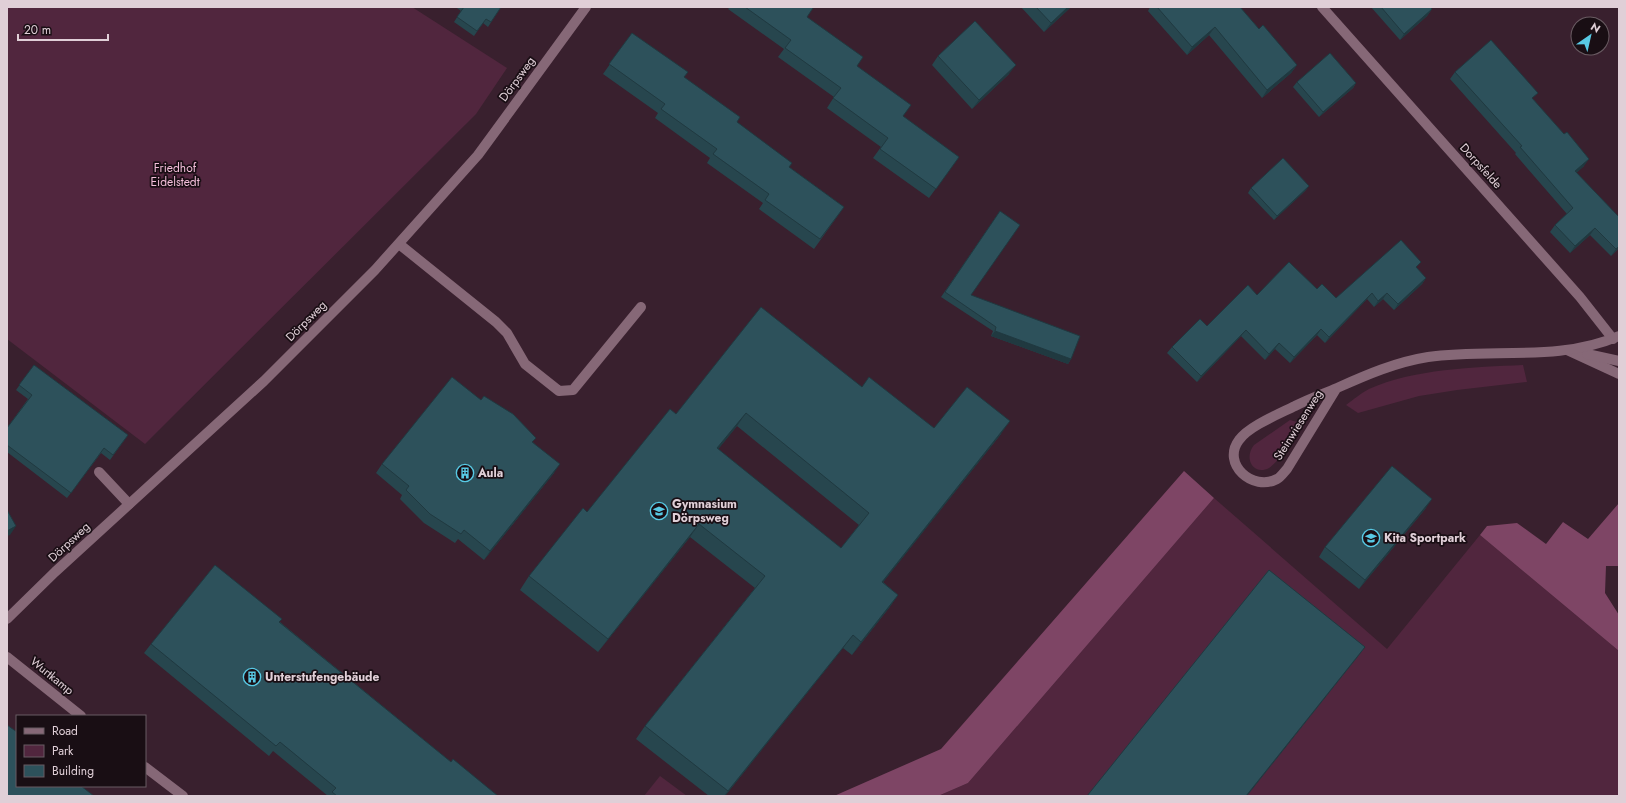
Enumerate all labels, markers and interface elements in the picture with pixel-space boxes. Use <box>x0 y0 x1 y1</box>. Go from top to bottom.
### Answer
scale bar <box>18 16 108 42</box>
north arrow <box>1570 16 1610 56</box>
text: N <box>1587 19 1604 37</box>
text: 20 m <box>24 21 51 39</box>
street label: Dörpsweg <box>495 53 539 105</box>
street label: Dorpsfelde <box>1456 139 1506 193</box>
park label: Friedhof Eidelstedt <box>150 159 200 191</box>
street label: Dörpsweg <box>281 296 331 346</box>
street label: Steinwiesenweg <box>1269 386 1327 464</box>
building icon: Aula <box>455 463 475 483</box>
place label: Aula <box>477 464 503 482</box>
place label: Gymnasium Dörpsweg <box>672 495 737 527</box>
school or university icon: Gymnasium Dörpsweg <box>649 501 669 521</box>
street label: Dörpsweg <box>44 518 94 566</box>
school or university icon: Kita Sportpark <box>1361 528 1381 548</box>
place label: Kita Sportpark <box>1384 529 1466 547</box>
street label: Wurtkamp <box>26 653 78 699</box>
building icon: Unterstufengebäude <box>242 667 262 687</box>
place label: Unterstufengebäude <box>265 668 379 686</box>
legend <box>16 715 146 787</box>
text: Road <box>52 722 78 740</box>
text: Park <box>52 742 74 760</box>
text: Building <box>52 762 94 780</box>

